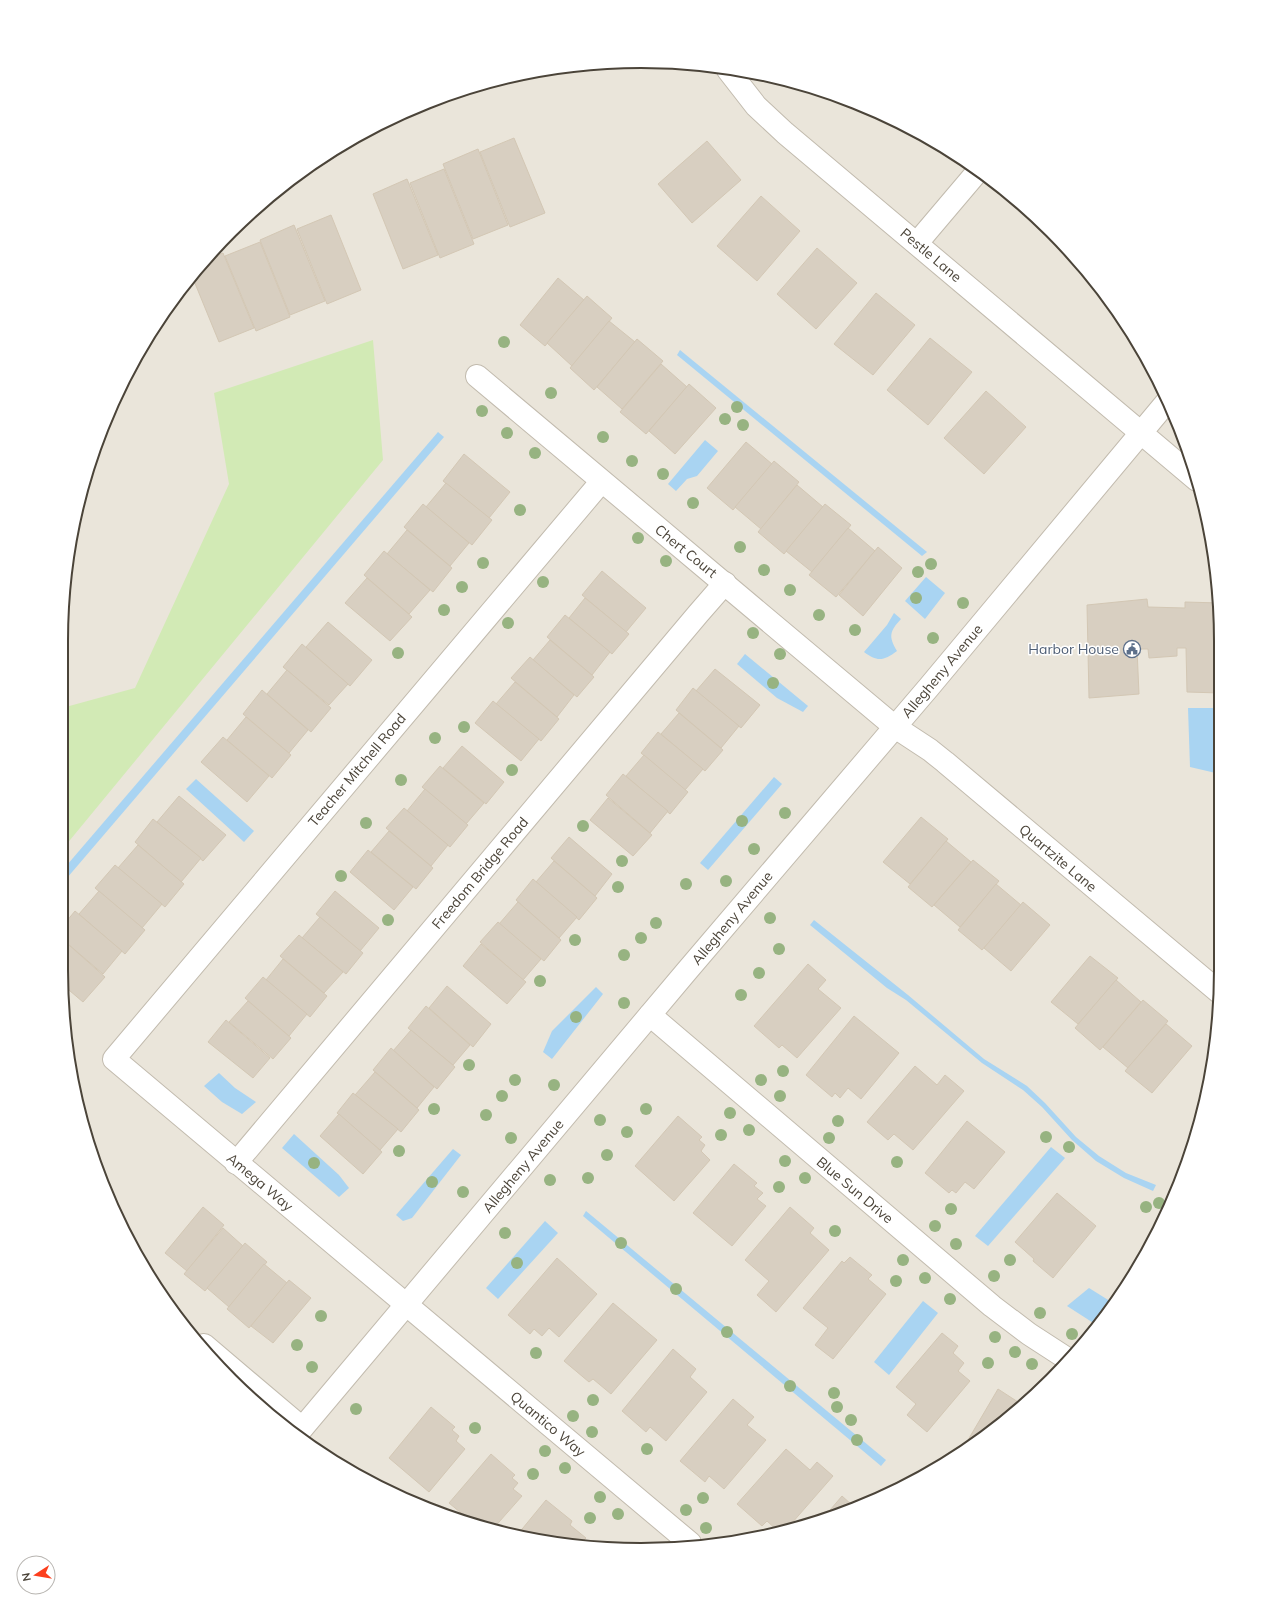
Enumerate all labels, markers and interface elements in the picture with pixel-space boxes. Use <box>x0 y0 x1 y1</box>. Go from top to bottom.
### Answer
street label: Pestle Lane <box>897 224 965 286</box>
street label: Chert Court <box>651 520 721 582</box>
street label: Allegheny Avenue <box>898 620 986 722</box>
public building icon: Harbor House <box>1122 639 1142 659</box>
place label: Harbor House <box>1028 640 1119 658</box>
street label: Teacher Mitchell Road <box>304 710 410 830</box>
street label: Freedom Bridge Road <box>428 813 532 933</box>
street label: Quartzite Lane <box>1015 820 1101 896</box>
street label: Allegheny Avenue <box>688 867 776 969</box>
street label: Allegheny Avenue <box>479 1115 567 1217</box>
street label: Amega Way <box>223 1149 297 1215</box>
street label: Blue Sun Drive <box>813 1153 897 1227</box>
street label: Quantico Way <box>507 1387 590 1461</box>
north arrow <box>16 1555 56 1595</box>
text: N <box>19 1572 34 1583</box>

